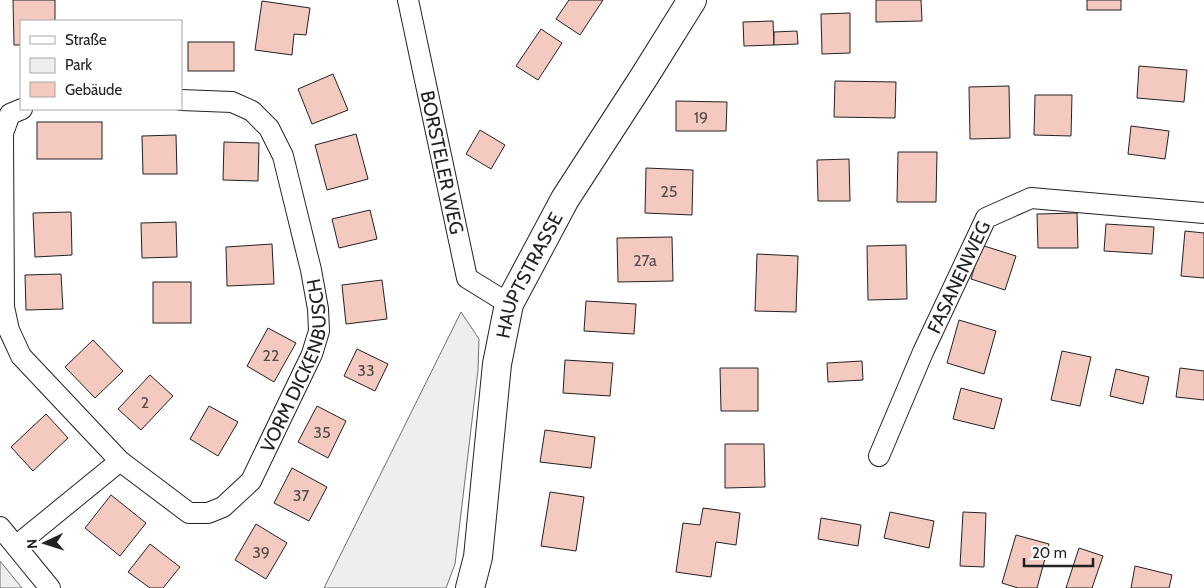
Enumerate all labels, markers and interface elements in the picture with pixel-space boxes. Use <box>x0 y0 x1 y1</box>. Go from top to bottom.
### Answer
legend <box>20 20 182 110</box>
text: Straße <box>65 31 107 49</box>
text: Park <box>65 56 92 74</box>
text: Gebäude <box>65 81 122 99</box>
street label: BORSTELER WEG <box>416 89 469 236</box>
house number: 19 <box>694 108 708 127</box>
house number: 25 <box>660 182 678 201</box>
street label: HAUPTSTRASSE <box>491 208 567 340</box>
street label: FASANENWEG <box>922 217 995 337</box>
house number: 27a <box>633 251 657 270</box>
street label: VORM DICKENBUSCH <box>255 277 331 456</box>
house number: 22 <box>263 346 279 365</box>
house number: 33 <box>357 361 375 380</box>
house number: 2 <box>141 393 149 412</box>
house number: 35 <box>313 423 331 442</box>
house number: 37 <box>293 486 309 505</box>
north arrow <box>20 518 70 568</box>
scale bar <box>1024 536 1093 568</box>
text: N <box>23 538 41 549</box>
house number: 39 <box>252 543 270 562</box>
text: 20 m <box>1032 544 1067 562</box>

